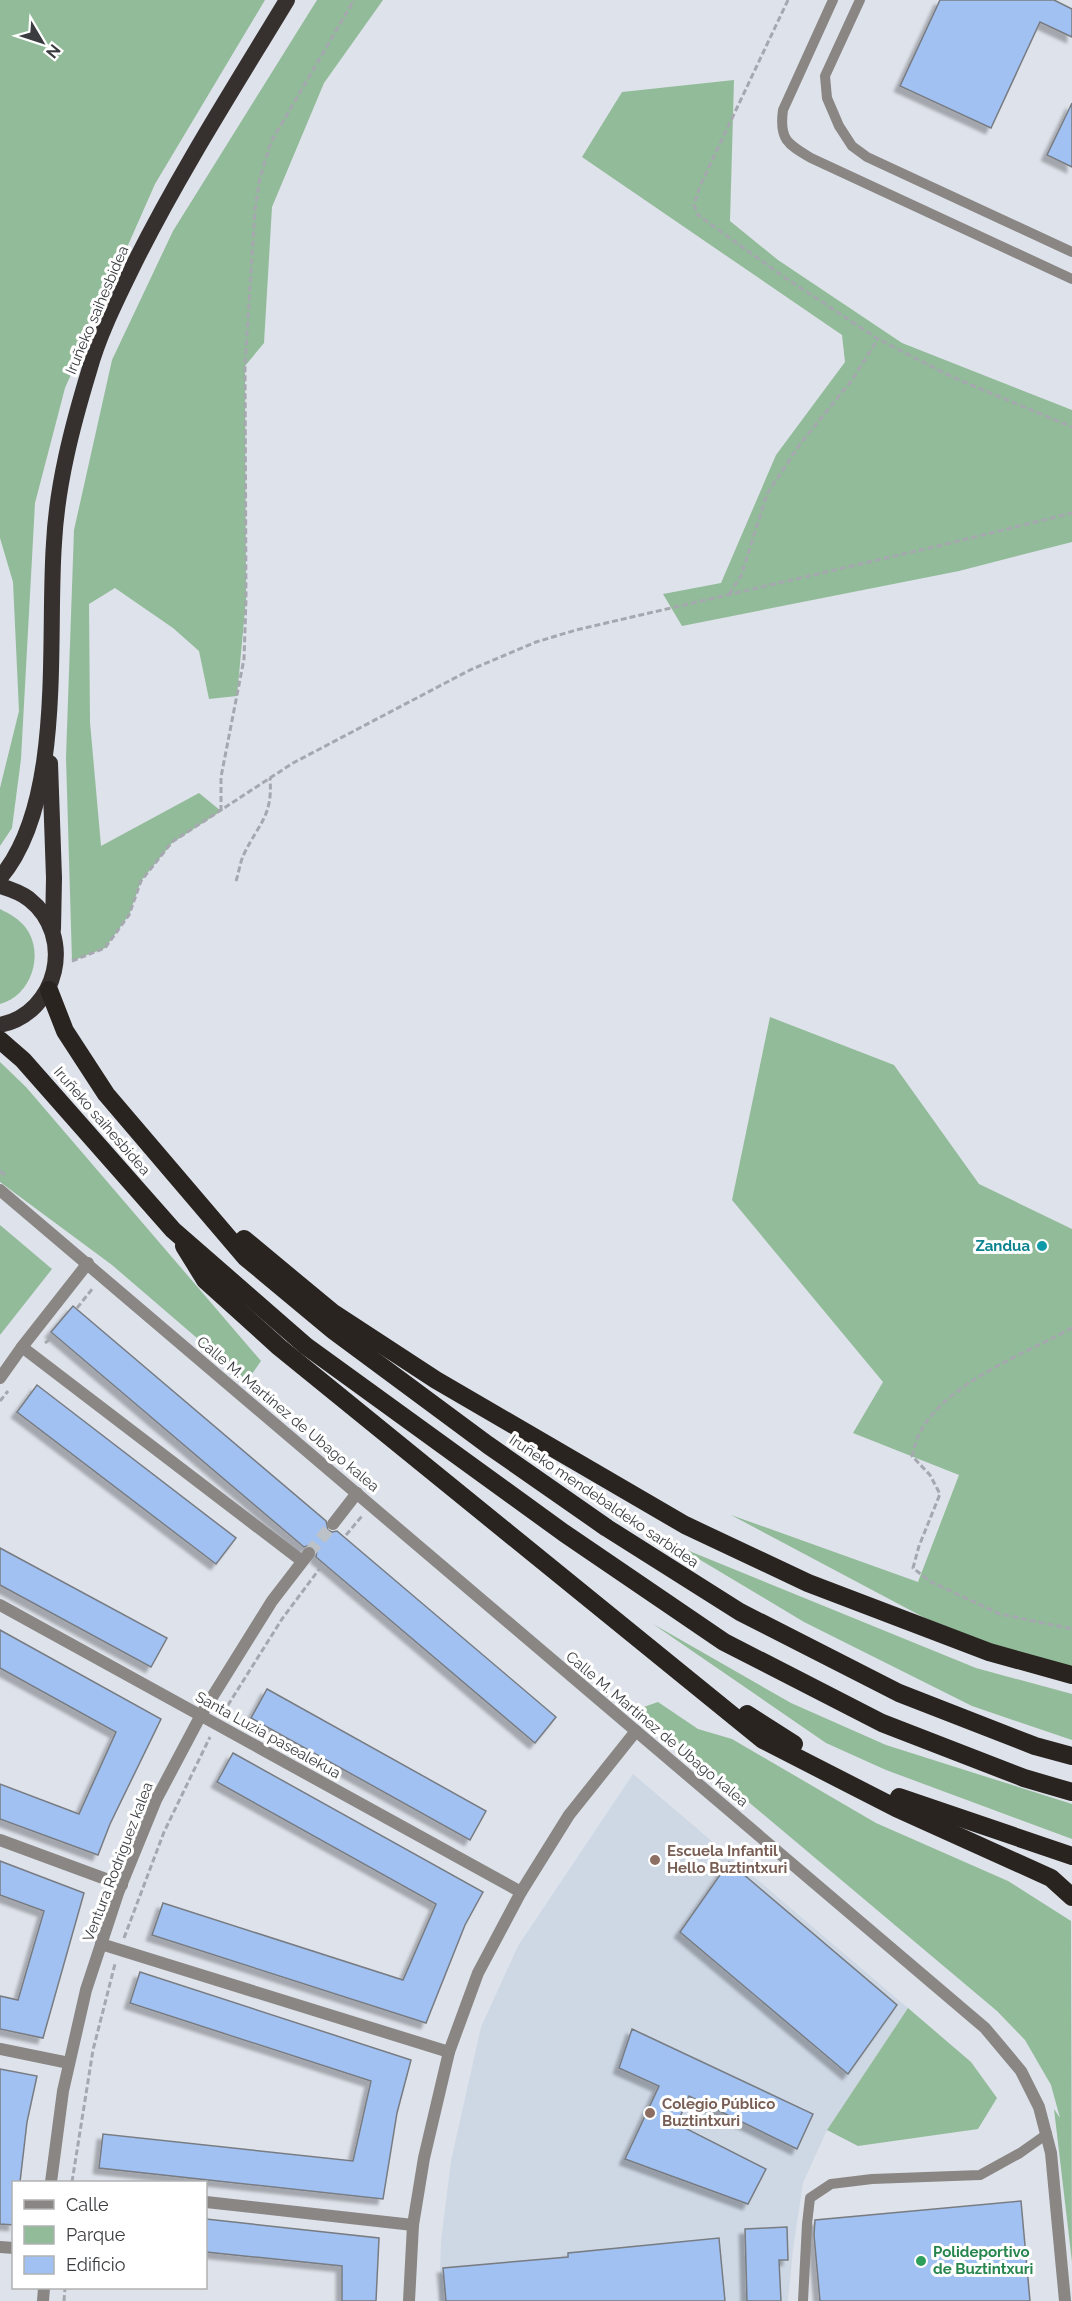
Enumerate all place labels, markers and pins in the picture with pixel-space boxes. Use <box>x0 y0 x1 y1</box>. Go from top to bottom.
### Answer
place label: Zandua <box>975 1237 1030 1255</box>
marker: Zandua <box>1035 1239 1049 1253</box>
place label: Escuela Infantil Hello Buztintxuri <box>667 1842 787 1877</box>
marker: Escuela Infantil Hello Buztintxuri <box>648 1853 662 1867</box>
place label: Colegio Público Buztintxuri <box>662 2095 775 2130</box>
marker: Colegio Público Buztintxuri <box>643 2106 657 2120</box>
place label: Polideportivo de Buztintxuri <box>933 2243 1033 2278</box>
marker: Polideportivo de Buztintxuri <box>914 2254 928 2268</box>

